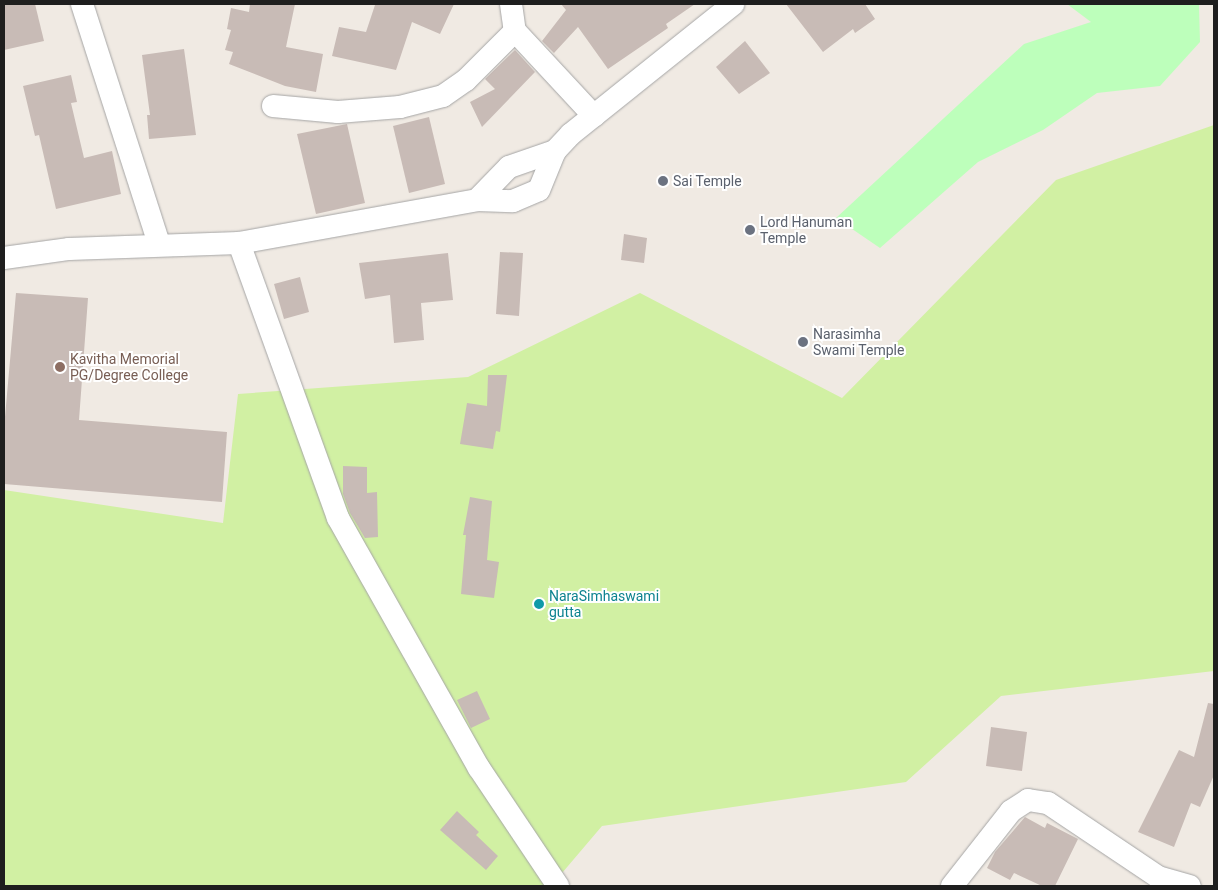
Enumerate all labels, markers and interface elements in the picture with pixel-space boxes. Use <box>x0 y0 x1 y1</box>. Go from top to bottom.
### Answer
place label: Sai Temple <box>673 173 742 189</box>
marker: Sai Temple <box>657 175 669 187</box>
place label: Lord Hanuman Temple <box>760 214 852 246</box>
marker: Lord Hanuman Temple <box>744 224 756 236</box>
place label: Narasimha Swami Temple <box>813 326 905 358</box>
marker: Narasimha Swami Temple <box>797 336 809 348</box>
place label: Kavitha Memorial PG/Degree College <box>70 351 188 384</box>
marker: Kavitha Memorial PG/Degree College <box>54 361 66 373</box>
place label: NaraSimhaswami gutta <box>549 588 659 620</box>
marker: NaraSimhaswami gutta <box>533 598 545 610</box>

